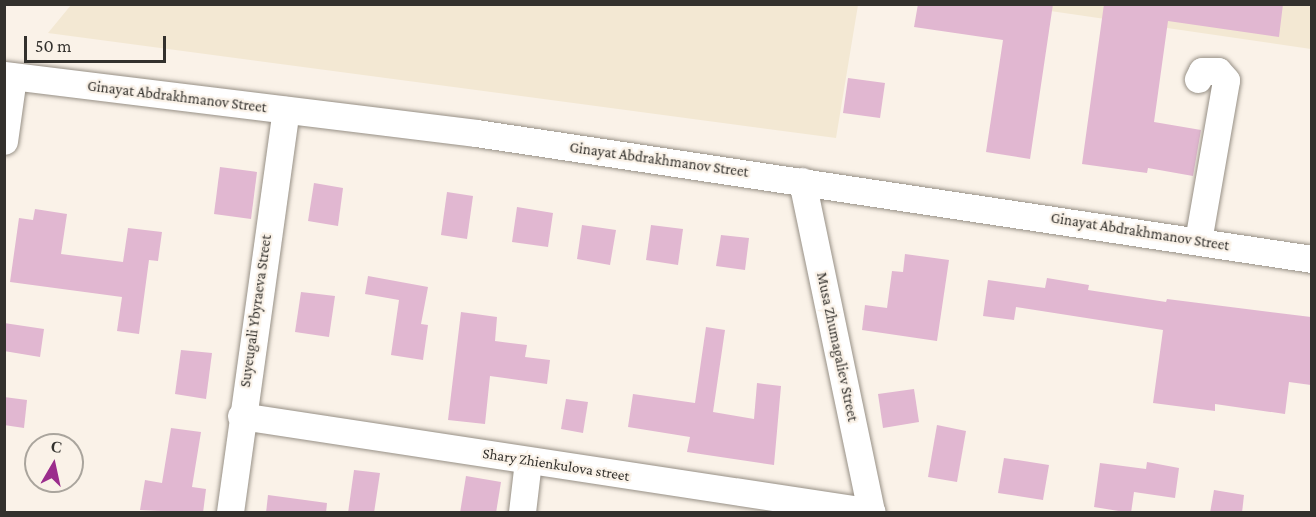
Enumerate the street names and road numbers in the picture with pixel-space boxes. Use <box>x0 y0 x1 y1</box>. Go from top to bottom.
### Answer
street label: Ginayat Abdrakhmanov Street <box>86 77 268 117</box>
street label: Ginayat Abdrakhmanov Street <box>568 139 750 181</box>
street label: Ginayat Abdrakhmanov Street <box>1049 209 1231 255</box>
street label: Suyeugali Ybyraeva Street <box>236 234 276 388</box>
street label: Musa Zhumagaliev Street <box>812 271 862 423</box>
street label: Shary Zhienkulova street <box>481 444 631 486</box>

